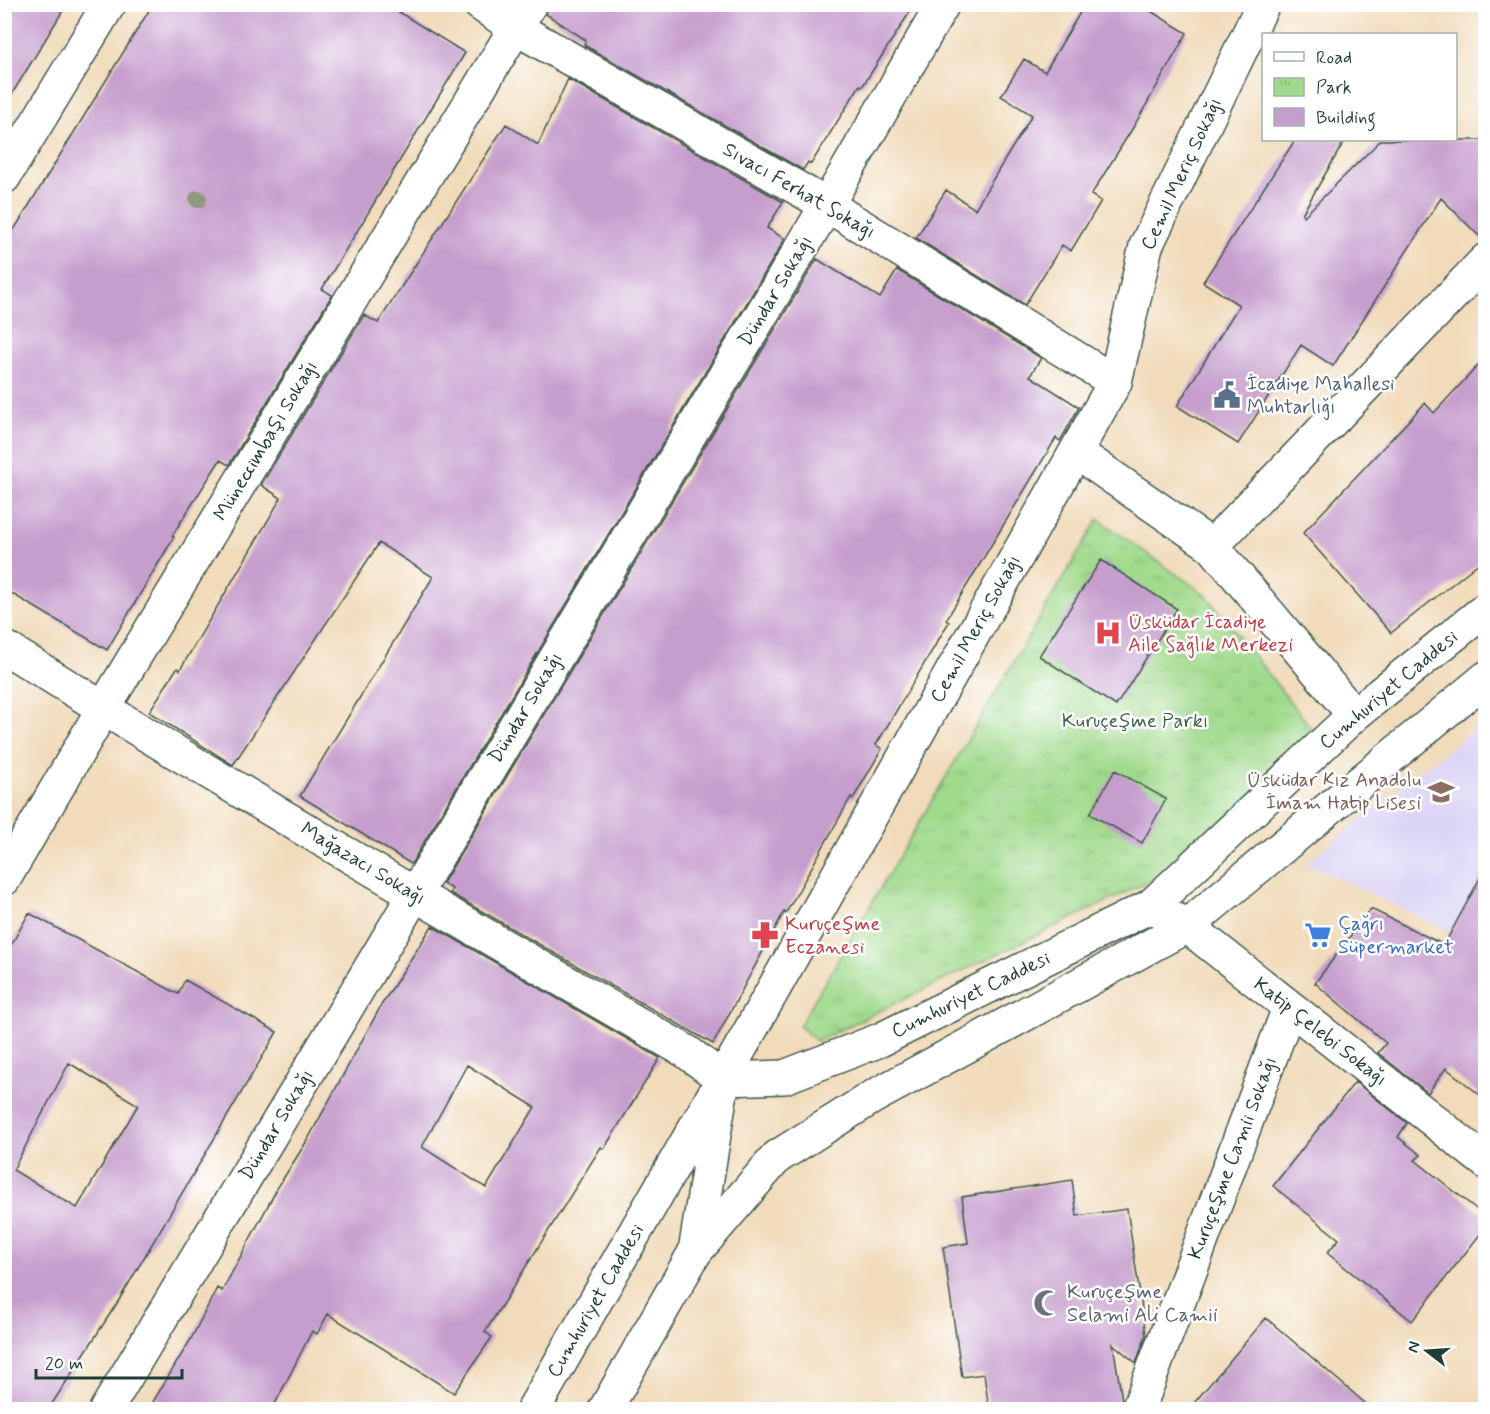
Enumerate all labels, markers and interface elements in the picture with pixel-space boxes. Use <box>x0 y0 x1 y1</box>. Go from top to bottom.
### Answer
legend <box>1262 33 1457 141</box>
text: Road <box>1316 46 1352 70</box>
text: Park <box>1316 76 1352 100</box>
street label: Cemil Meriç Sokağı <box>1135 93 1229 255</box>
text: Building <box>1316 106 1376 132</box>
street label: Sıvacı Ferhat Sokağı <box>718 136 880 246</box>
street label: Dündar Sokağı <box>732 230 820 352</box>
street label: Müneccimbaşı Sokağı <box>207 356 325 526</box>
place label: İcadiye Mahallesi Muhtarlığı <box>1247 371 1395 421</box>
public building icon: İcadiye Mahallesi Muhtarlığı <box>1212 380 1242 410</box>
street label: Cemil Meriç Sokağı <box>924 550 1028 708</box>
place label: Üsküdar İcadiye Aile Sağlık Merkezi <box>1128 609 1293 659</box>
hospital icon: Üsküdar İcadiye Aile Sağlık Merkezi <box>1093 618 1123 648</box>
street label: Cumhuriyet Caddesi <box>1314 624 1464 756</box>
street label: Dündar Sokağı <box>482 647 570 769</box>
park label: Kuruçeşme Parkı <box>1062 708 1208 735</box>
place label: Üsküdar Kız Anadolu İmam Hatip Lisesi <box>1247 767 1421 817</box>
school or university icon: Üsküdar Kız Anadolu İmam Hatip Lisesi <box>1426 777 1456 807</box>
street label: Mağazacı Sokağı <box>295 816 431 912</box>
place label: Kuruçeşme Eczanesi <box>785 911 880 961</box>
place label: Çağrı Süpermarket <box>1338 911 1454 961</box>
pharmacy icon: Kuruçeşme Eczanesi <box>750 920 780 950</box>
supermarket icon: Çağrı Süpermarket <box>1303 920 1333 950</box>
street label: Cumhuriyet Caddesi <box>887 945 1055 1045</box>
street label: Katip Çelebi Sokağı <box>1247 971 1393 1093</box>
street label: Kuruçeşme Camii Sokağı <box>1182 1053 1284 1263</box>
street label: Dündar Sokağı <box>233 1064 321 1186</box>
street label: Cumhuriyet Caddesi <box>541 1219 651 1383</box>
place label: Kuruçeşme Selami Ali Camii <box>1067 1279 1218 1329</box>
mosque icon: Kuruçeşme Selami Ali Camii <box>1032 1288 1062 1318</box>
north arrow <box>1397 1321 1457 1381</box>
text: N <box>1402 1339 1426 1355</box>
scale bar <box>36 1342 182 1380</box>
text: 20 m <box>45 1352 83 1376</box>

